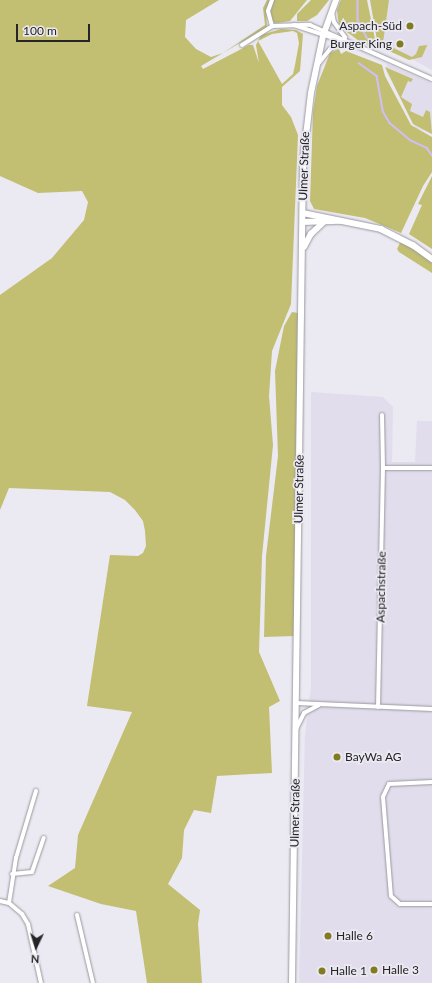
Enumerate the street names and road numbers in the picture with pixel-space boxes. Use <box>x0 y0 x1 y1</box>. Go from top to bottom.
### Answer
street label: Ulmer Straße <box>296 131 312 201</box>
street label: Ulmer Straße <box>291 454 307 524</box>
street label: Aspachstraße <box>373 551 389 623</box>
street label: Ulmer Straße <box>287 778 303 848</box>

